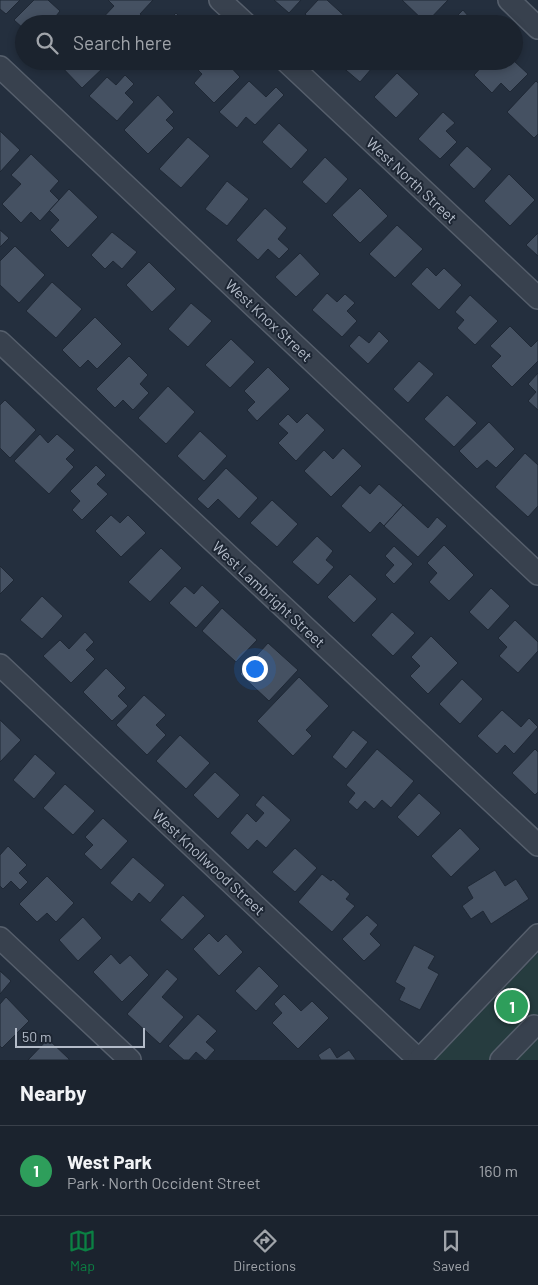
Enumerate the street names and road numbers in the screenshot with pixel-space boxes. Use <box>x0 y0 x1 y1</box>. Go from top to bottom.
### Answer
street label: West North Street <box>363 133 461 227</box>
street label: West Knox Street <box>222 275 316 365</box>
street label: West Lambright Street <box>209 537 329 651</box>
street label: West Knollwood Street <box>149 805 269 919</box>

